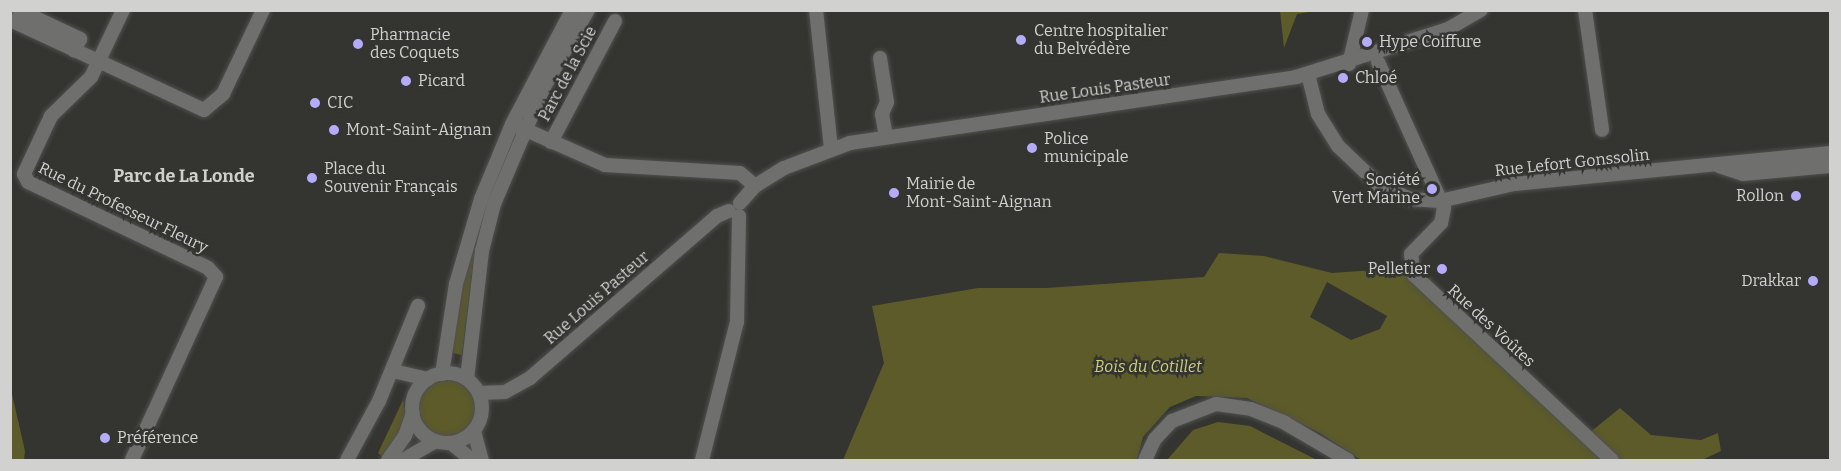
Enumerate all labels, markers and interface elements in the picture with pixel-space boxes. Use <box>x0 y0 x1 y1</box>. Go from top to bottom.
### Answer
place label: Centre hospitalier du Belvédère <box>1034 21 1168 59</box>
street label: Parc de la Scie <box>535 23 601 125</box>
place label: Pharmacie des Coquets <box>370 25 459 63</box>
marker: Centre hospitalier du Belvédère <box>1012 31 1030 49</box>
place label: Hype Coiffure <box>1379 32 1481 52</box>
marker: Hype Coiffure <box>1360 35 1374 49</box>
marker: Pharmacie des Coquets <box>351 37 365 51</box>
place label: Chloé <box>1355 68 1397 88</box>
street label: Rue Louis Pasteur <box>1038 70 1172 108</box>
place label: Picard <box>418 71 465 91</box>
marker: Chloé <box>1336 71 1350 85</box>
marker: Picard <box>399 74 413 88</box>
place label: CIC <box>327 93 353 113</box>
marker: CIC <box>308 96 322 110</box>
place label: Mont-Saint-Aignan <box>346 120 492 140</box>
marker: Mont-Saint-Aignan <box>327 123 341 137</box>
place label: Police municipale <box>1044 129 1128 167</box>
marker: Police municipale <box>1025 141 1039 155</box>
street label: Rue Lefort Gonssolin <box>1494 145 1650 181</box>
street label: Rue du Professeur Fleury <box>35 159 211 257</box>
place label: Place du Souvenir Français <box>324 159 458 197</box>
district label: Parc de La Londe <box>113 165 255 187</box>
place label: Société Vert Marine <box>1332 170 1420 208</box>
marker: Place du Souvenir Français <box>305 171 319 185</box>
place label: Mairie de Mont-Saint-Aignan <box>906 174 1052 212</box>
marker: Société Vert Marine <box>1425 182 1439 196</box>
marker: Mairie de Mont-Saint-Aignan <box>887 186 901 200</box>
place label: Rollon <box>1736 186 1784 206</box>
marker: Rollon <box>1789 189 1803 203</box>
street label: Rue Louis Pasteur <box>541 247 653 349</box>
place label: Pelletier <box>1368 259 1430 279</box>
marker: Pelletier <box>1435 262 1449 276</box>
place label: Drakkar <box>1741 271 1801 291</box>
marker: Drakkar <box>1806 274 1820 288</box>
street label: Rue des Voûtes <box>1443 281 1539 371</box>
park label: Bois du Cotillet <box>1094 357 1202 377</box>
place label: Préférence <box>117 428 198 448</box>
marker: Préférence <box>98 431 112 445</box>

